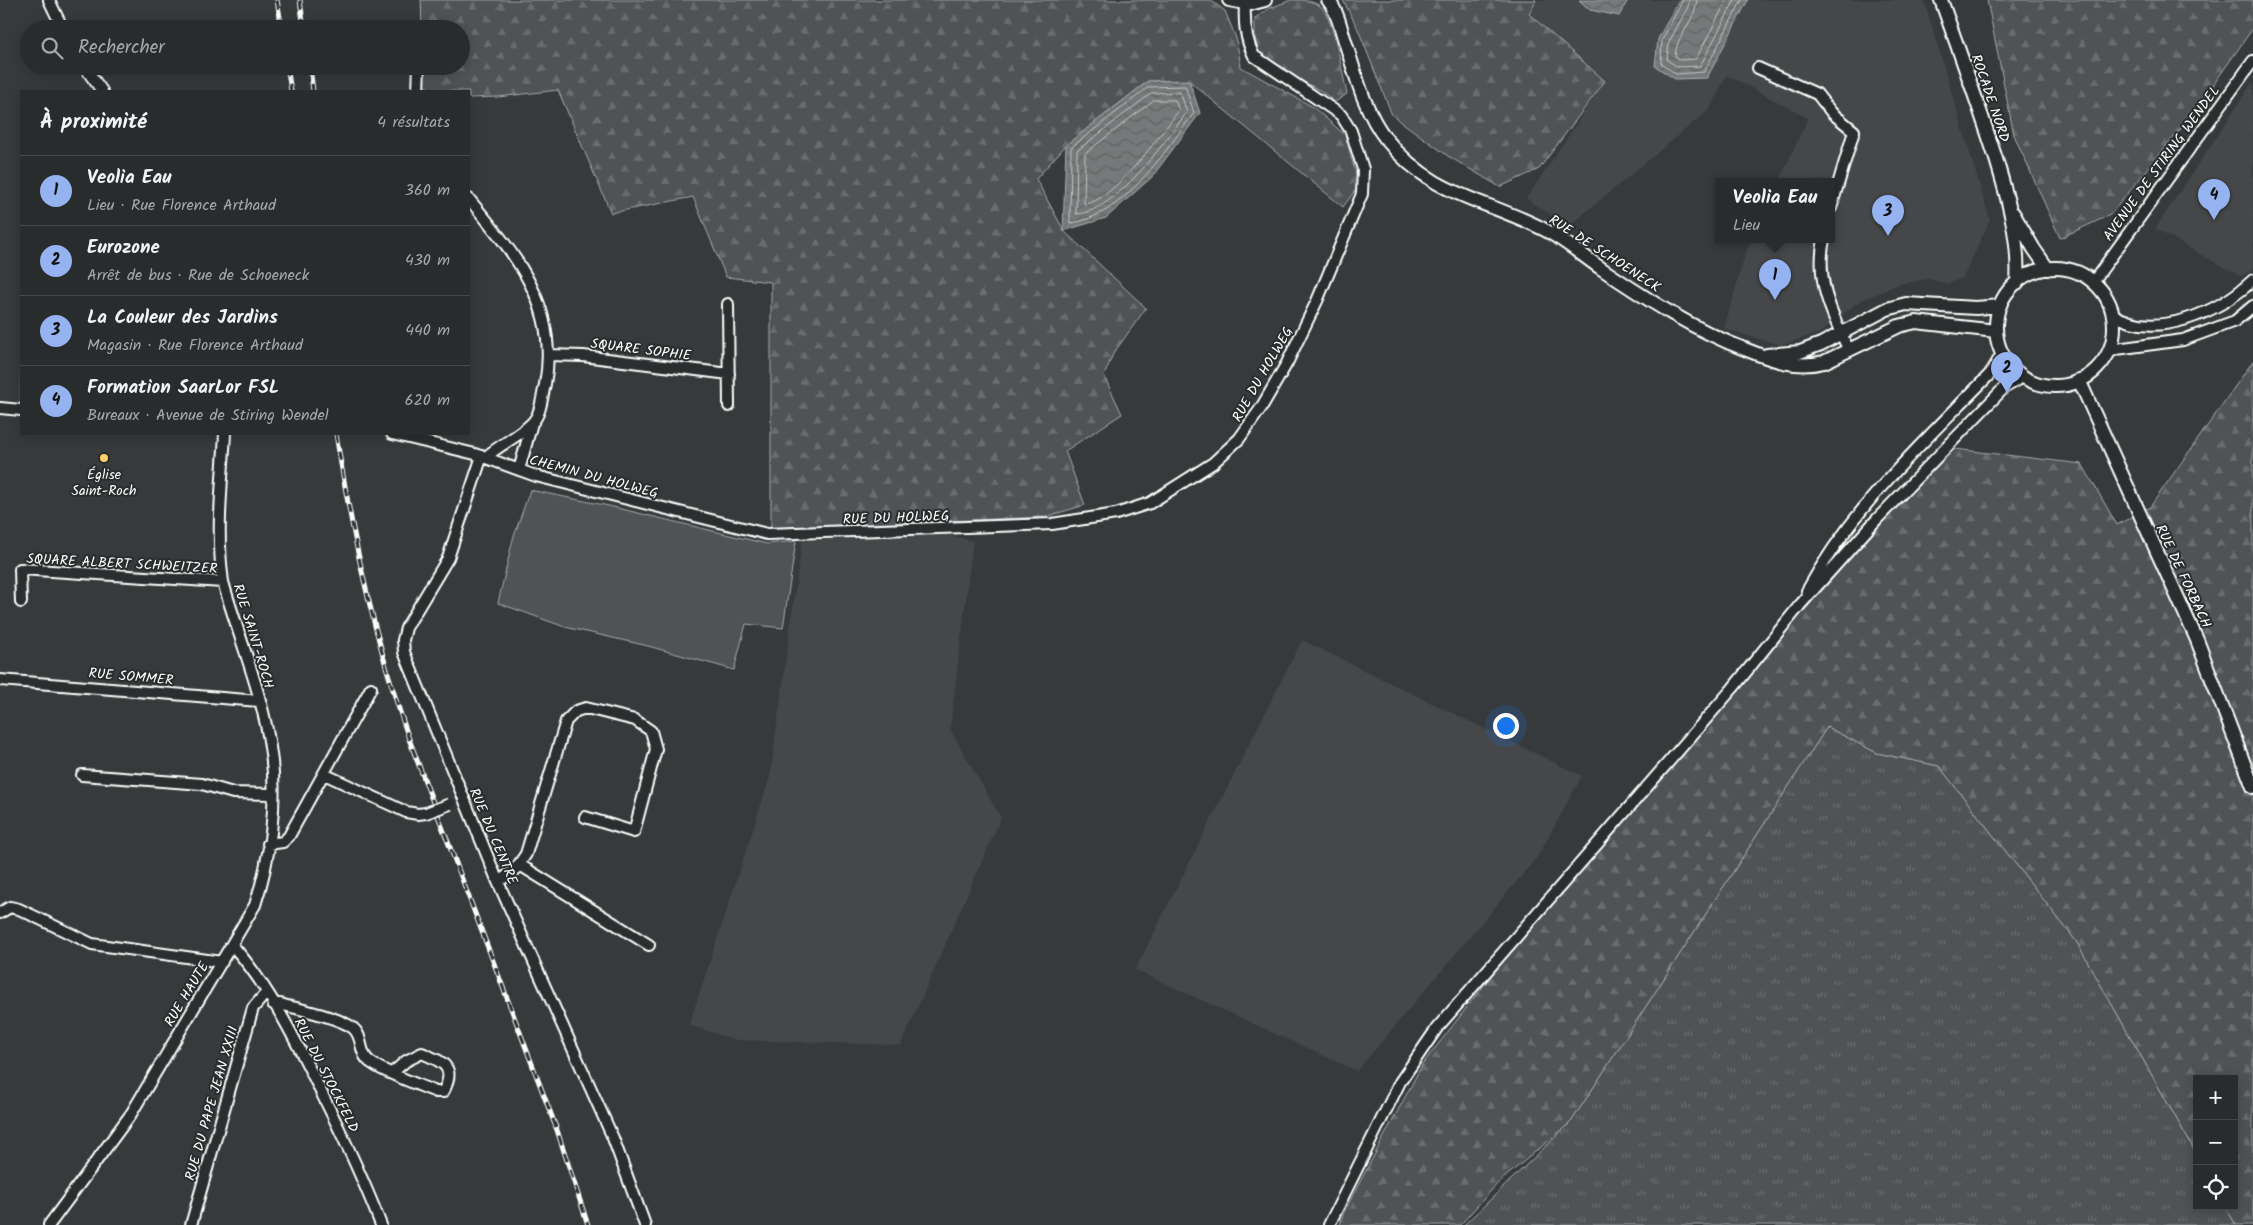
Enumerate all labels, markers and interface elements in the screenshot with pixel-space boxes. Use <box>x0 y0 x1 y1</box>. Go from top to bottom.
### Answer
search box <box>20 20 470 75</box>
text: Rechercher <box>78 33 165 63</box>
icon: search <box>38 34 66 62</box>
street label: ROCADE NORD <box>1965 51 2015 145</box>
street label: AVENUE DE STIRING WENDEL <box>2098 81 2226 246</box>
text: À proximité <box>40 106 147 139</box>
text: 4 résultats <box>377 110 450 135</box>
text: Veolia Eau <box>87 163 171 193</box>
text: 1 <box>54 178 58 203</box>
text: 360 m <box>405 178 450 203</box>
popup <box>1715 178 1835 243</box>
pin: 4 <box>2198 179 2230 220</box>
text: Veolia Eau <box>1733 183 1817 213</box>
text: Lieu · Rue Florence Arthaud <box>87 193 276 218</box>
pin: 3 <box>1872 195 1904 236</box>
street label: RUE DE SCHOENECK <box>1544 209 1665 299</box>
text: Lieu <box>1733 213 1760 238</box>
text: Eurozone <box>87 233 160 263</box>
text: 2 <box>51 248 61 273</box>
text: 430 m <box>405 248 450 273</box>
pin: 1 <box>1759 259 1791 300</box>
text: Arrêt de bus · Rue de Schoeneck <box>87 263 309 288</box>
text: La Couleur des Jardins <box>87 303 278 333</box>
text: 3 <box>52 318 60 343</box>
text: 440 m <box>405 318 450 343</box>
street label: RUE DU HOLWEG <box>1227 323 1299 426</box>
text: Magasin · Rue Florence Arthaud <box>87 333 303 358</box>
street label: SQUARE SOPHIE <box>590 333 693 367</box>
pin: 2 <box>1991 352 2023 393</box>
text: Formation SaarLor FSL <box>87 373 279 403</box>
text: 4 <box>52 388 60 413</box>
text: 620 m <box>405 388 450 413</box>
text: Bureaux · Avenue de Stiring Wendel <box>87 403 329 428</box>
street label: CHEMIN DU HOLWEG <box>527 449 661 505</box>
marker: Église Saint-Roch <box>98 452 110 464</box>
place label: Église Saint-Roch <box>72 464 136 502</box>
street label: RUE DU HOLWEG <box>842 505 950 531</box>
street label: RUE DE FORBACH <box>2149 521 2217 632</box>
street label: SQUARE ALBERT SCHWEITZER <box>26 548 218 580</box>
street label: RUE SAINT-ROCH <box>227 581 279 691</box>
street label: RUE SOMMER <box>88 662 174 692</box>
your location <box>1493 713 1519 739</box>
street label: RUE DU CENTRE <box>463 785 524 889</box>
street label: RUE HAUTE <box>159 957 215 1031</box>
street label: RUE DU STOCKFELD <box>288 1014 364 1136</box>
street label: RUE DU PAPE JEAN XXIII <box>179 1023 245 1183</box>
map controls <box>2193 1075 2238 1210</box>
button: + <box>2193 1075 2238 1120</box>
button: − <box>2193 1120 2238 1165</box>
button: locate <box>2193 1165 2238 1210</box>

